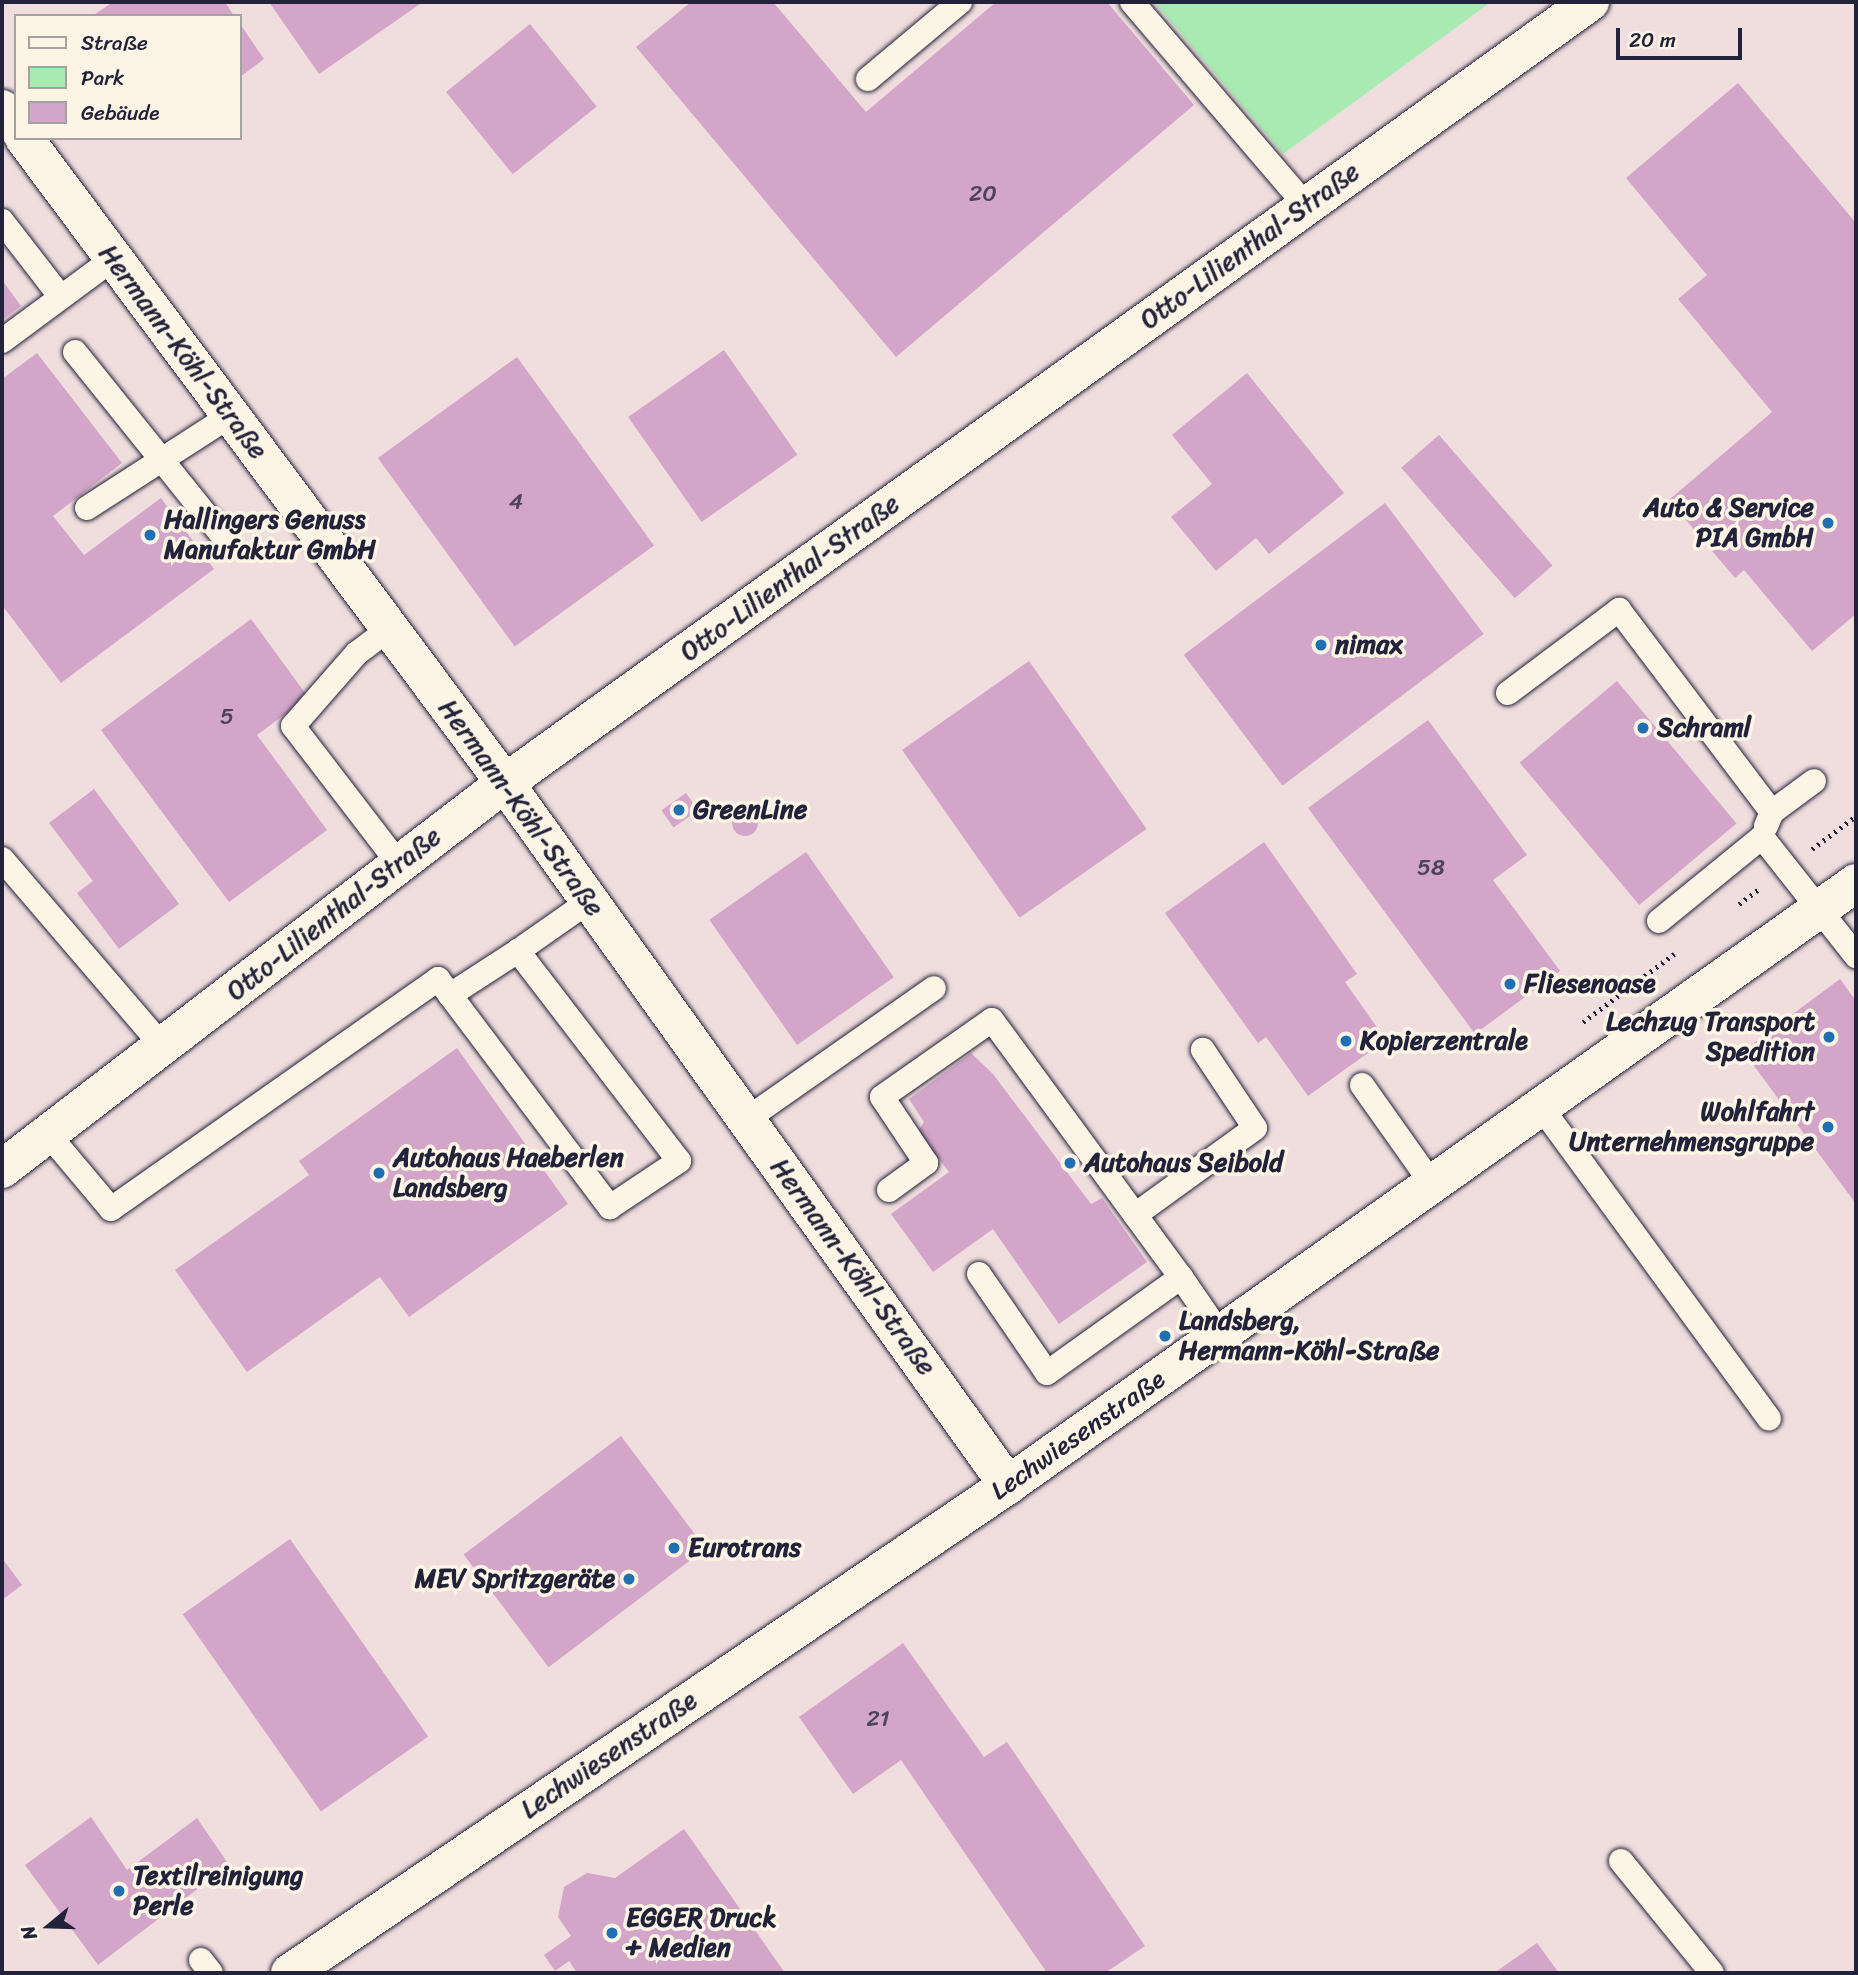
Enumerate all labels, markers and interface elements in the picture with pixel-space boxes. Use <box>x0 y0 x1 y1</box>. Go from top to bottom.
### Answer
legend <box>14 14 242 140</box>
scale bar <box>1620 14 1746 58</box>
text: 20 m <box>1629 21 1676 59</box>
text: Straße <box>81 24 148 62</box>
text: Park <box>81 59 124 97</box>
text: Gebäude <box>81 94 159 132</box>
street label: Otto-Lilienthal-Straße <box>1134 156 1366 336</box>
house number: 20 <box>969 180 997 208</box>
street label: Hermann-Köhl-Straße <box>92 239 274 465</box>
house number: 4 <box>509 488 523 516</box>
street label: Otto-Lilienthal-Straße <box>674 488 906 668</box>
place label: Auto & Service PIA GmbH <box>1643 492 1814 554</box>
place label: Hallingers Genuss Manufaktur GmbH <box>164 504 376 566</box>
marker: Auto & Service PIA GmbH <box>1820 515 1836 531</box>
marker: Hallingers Genuss Manufaktur GmbH <box>142 527 158 543</box>
place label: nimax <box>1335 629 1402 661</box>
marker: nimax <box>1313 637 1329 653</box>
street label: Hermann-Köhl-Straße <box>432 693 610 923</box>
house number: 5 <box>220 703 234 731</box>
place label: Schraml <box>1657 712 1751 744</box>
marker: Schraml <box>1635 720 1651 736</box>
place label: GreenLine <box>693 794 807 826</box>
marker: GreenLine <box>671 802 687 818</box>
street label: Otto-Lilienthal-Straße <box>221 821 447 1007</box>
house number: 58 <box>1417 854 1445 882</box>
place label: Fliesenoase <box>1524 968 1655 1000</box>
marker: Fliesenoase <box>1502 976 1518 992</box>
place label: Lechzug Transport Spedition <box>1608 1006 1815 1068</box>
place label: Kopierzentrale <box>1360 1025 1528 1057</box>
marker: Lechzug Transport Spedition <box>1821 1029 1837 1045</box>
marker: Kopierzentrale <box>1338 1033 1354 1049</box>
place label: Wohlfahrt Unternehmensgruppe <box>1569 1096 1814 1158</box>
marker: Wohlfahrt Unternehmensgruppe <box>1820 1119 1836 1135</box>
place label: Autohaus Haeberlen Landsberg <box>393 1142 624 1204</box>
place label: Autohaus Seibold <box>1084 1147 1283 1179</box>
street label: Hermann-Köhl-Straße <box>764 1152 942 1382</box>
marker: Autohaus Seibold <box>1062 1155 1078 1171</box>
marker: Autohaus Haeberlen Landsberg <box>371 1165 387 1181</box>
place label: Landsberg, Hermann-Köhl-Straße <box>1179 1305 1439 1366</box>
marker: Landsberg, Hermann-Köhl-Straße <box>1157 1328 1173 1344</box>
street label: Lechwiesenstraße <box>985 1363 1171 1507</box>
place label: Eurotrans <box>688 1532 801 1564</box>
marker: Eurotrans <box>666 1540 682 1556</box>
place label: MEV Spritzgeräte <box>412 1563 615 1595</box>
marker: MEV Spritzgeräte <box>621 1571 637 1587</box>
street label: Lechwiesenstraße <box>515 1685 703 1825</box>
house number: 21 <box>866 1705 890 1733</box>
place label: Textilreinigung Perle <box>133 1860 303 1922</box>
marker: Textilreinigung Perle <box>111 1883 127 1899</box>
north arrow <box>14 1891 84 1961</box>
place label: EGGER Druck + Medien <box>626 1902 776 1964</box>
text: N <box>11 1921 46 1945</box>
marker: EGGER Druck + Medien <box>604 1925 620 1941</box>

